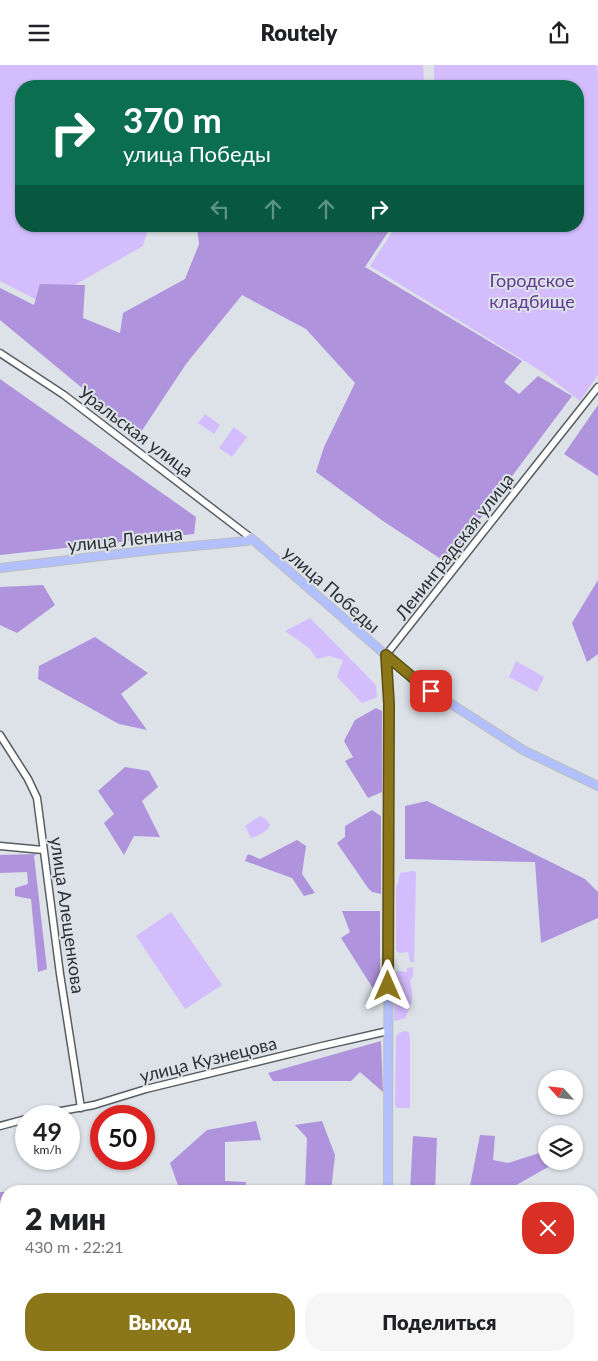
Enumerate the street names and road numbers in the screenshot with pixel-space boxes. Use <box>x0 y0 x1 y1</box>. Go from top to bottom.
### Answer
street label: Уральская улица <box>74 381 198 481</box>
street label: Ленинградская улица <box>389 468 518 624</box>
street label: улица Ленина <box>66 522 184 556</box>
street label: улица Победы <box>279 541 385 637</box>
street label: улица Алещенкова <box>46 835 90 995</box>
street label: улица Кузнецова <box>137 1031 279 1087</box>

